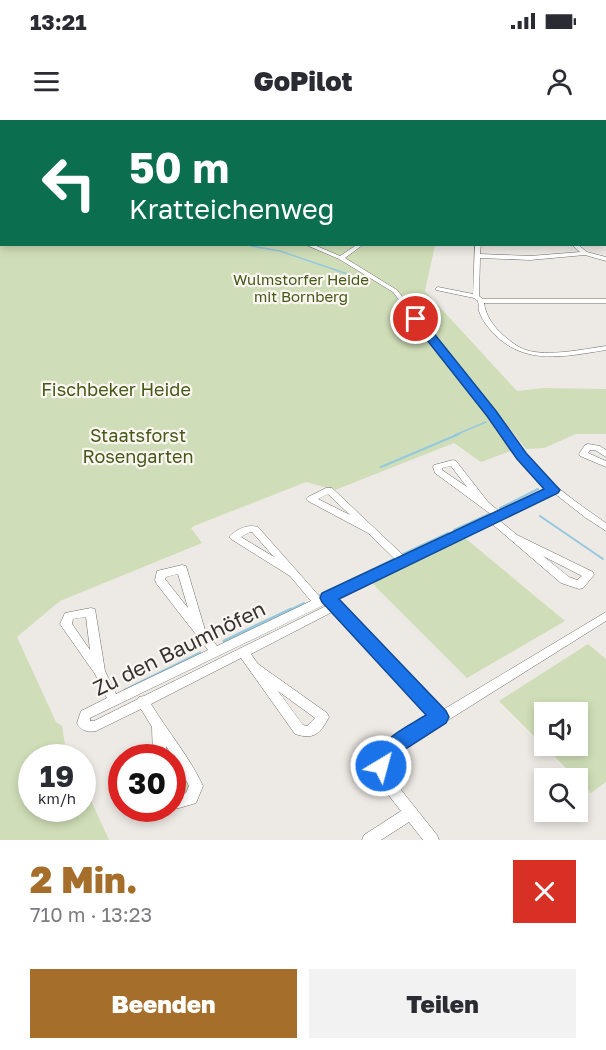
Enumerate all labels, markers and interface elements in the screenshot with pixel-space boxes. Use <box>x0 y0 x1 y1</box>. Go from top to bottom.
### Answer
text: 13:21 <box>30 8 87 35</box>
icon: menu <box>30 65 63 98</box>
text: GoPilot <box>253 65 353 97</box>
icon: person <box>543 65 576 98</box>
text: 50 m <box>129 142 229 192</box>
icon: left <box>30 144 108 222</box>
text: Kratteichenweg <box>129 193 334 225</box>
park label: Wulmstorfer Heide mit Bornberg <box>233 270 369 305</box>
pin <box>390 293 441 344</box>
icon: arrive <box>399 302 432 335</box>
park label: Fischbeker Heide <box>41 378 191 400</box>
park label: Staatsforst Rosengarten <box>82 424 194 467</box>
street label: Zu den Baumhöfen <box>89 595 269 701</box>
map controls <box>534 702 588 822</box>
button: sound <box>534 702 588 756</box>
position arrow <box>349 734 413 798</box>
speed limit sign: 30 <box>108 744 186 822</box>
text: 19 <box>40 758 74 794</box>
button: search <box>534 768 588 822</box>
text: km/h <box>38 789 76 807</box>
text: 2 Min. <box>30 858 138 901</box>
button: close <box>513 860 576 923</box>
text: 710 m · 13:23 <box>30 902 152 926</box>
button: Beenden <box>30 969 297 1038</box>
button: Teilen <box>309 969 576 1038</box>

